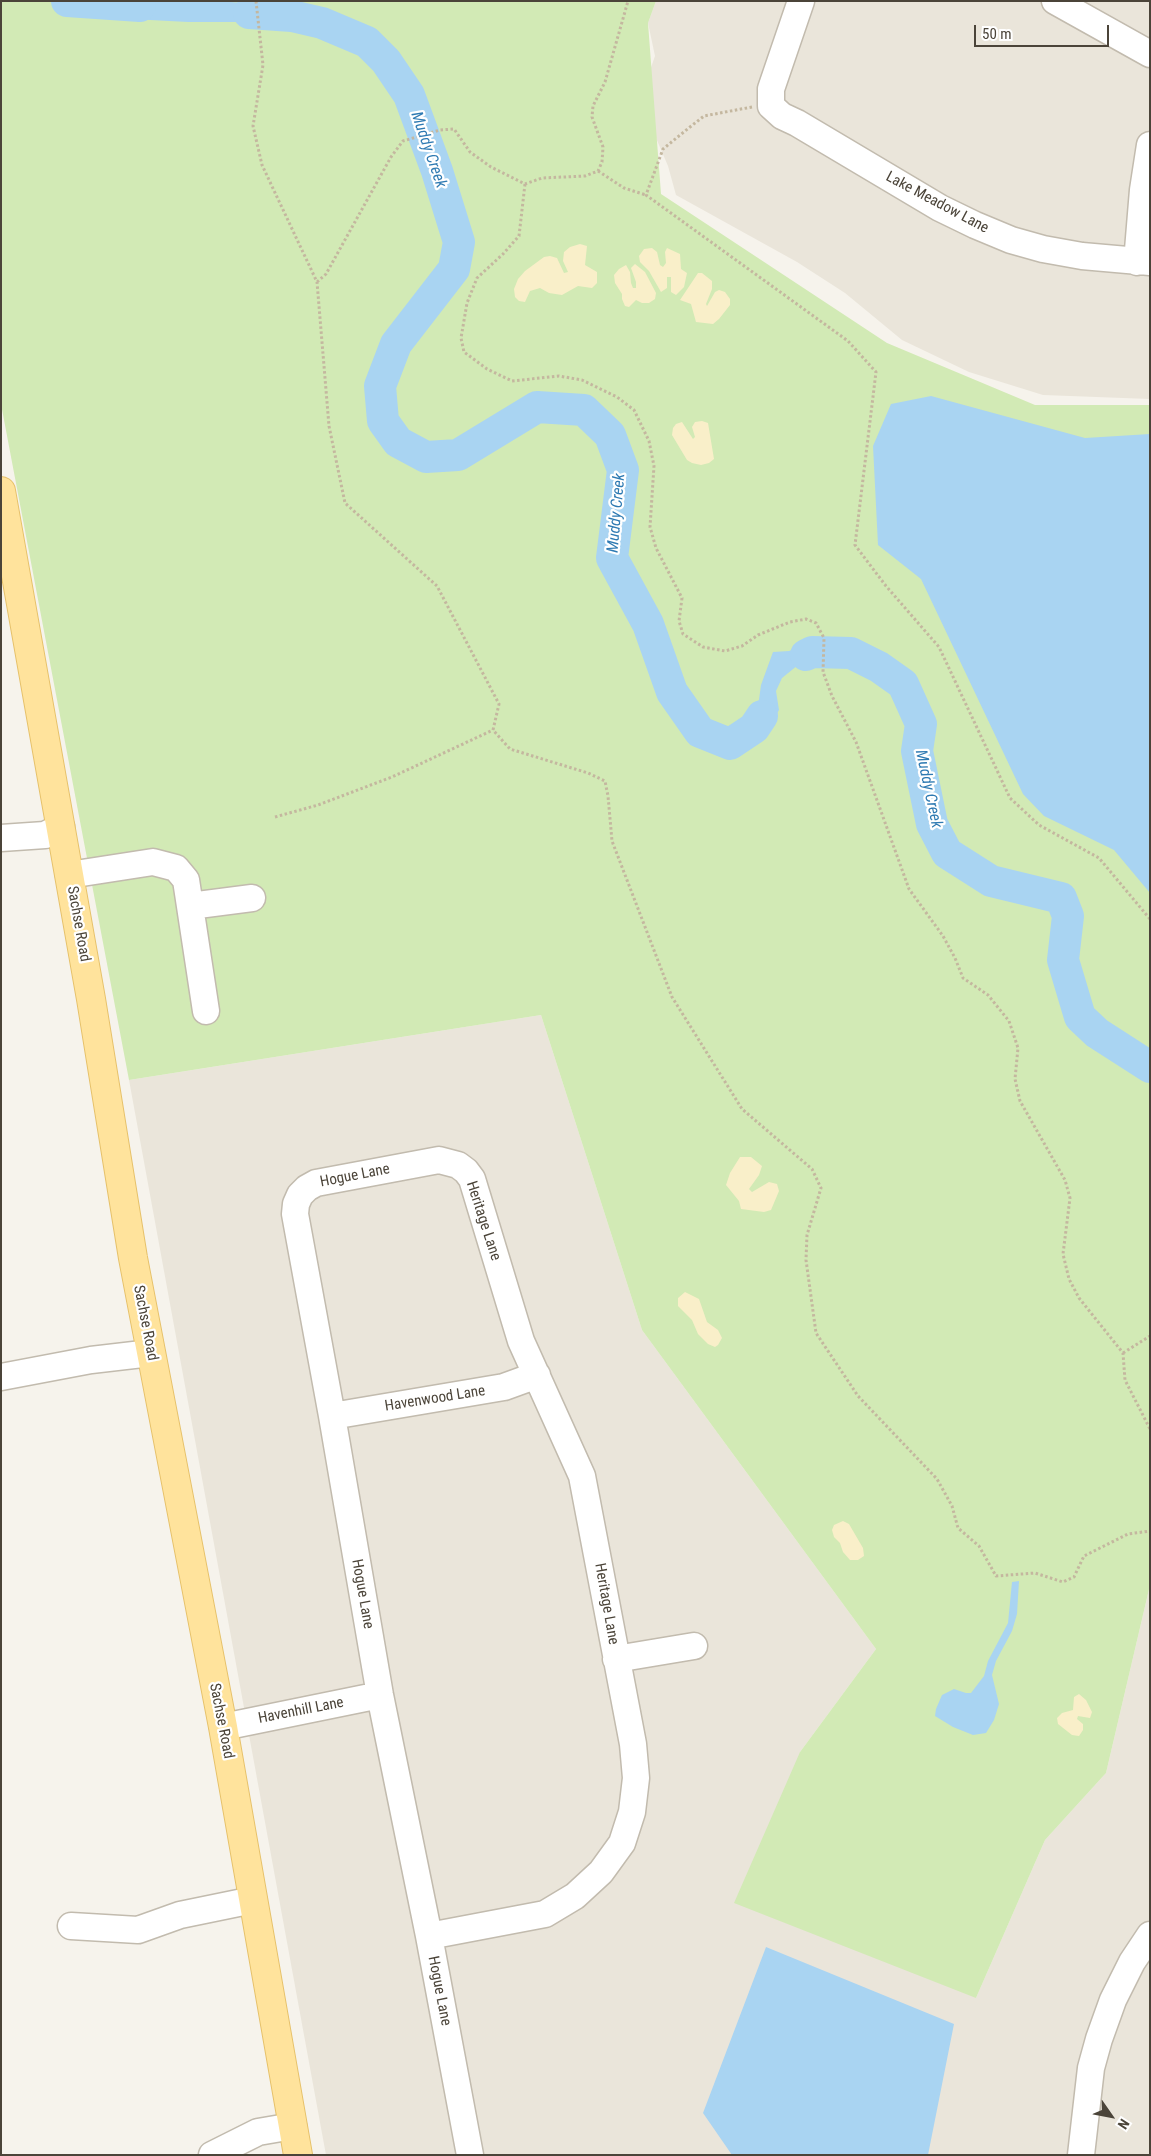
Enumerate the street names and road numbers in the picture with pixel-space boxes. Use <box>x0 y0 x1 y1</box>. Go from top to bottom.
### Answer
street label: Lake Meadow Lane <box>883 168 991 238</box>
street label: Sachse Road <box>62 885 94 963</box>
street label: Hogue Lane <box>319 1160 391 1192</box>
street label: Heritage Lane <box>462 1179 504 1263</box>
street label: Sachse Road <box>129 1284 161 1362</box>
street label: Havenwood Lane <box>384 1382 486 1416</box>
street label: Hogue Lane <box>347 1558 377 1630</box>
street label: Heritage Lane <box>590 1562 622 1646</box>
street label: Sachse Road <box>205 1682 237 1760</box>
street label: Havenhill Lane <box>257 1694 345 1728</box>
street label: Hogue Lane <box>423 1955 455 2027</box>

